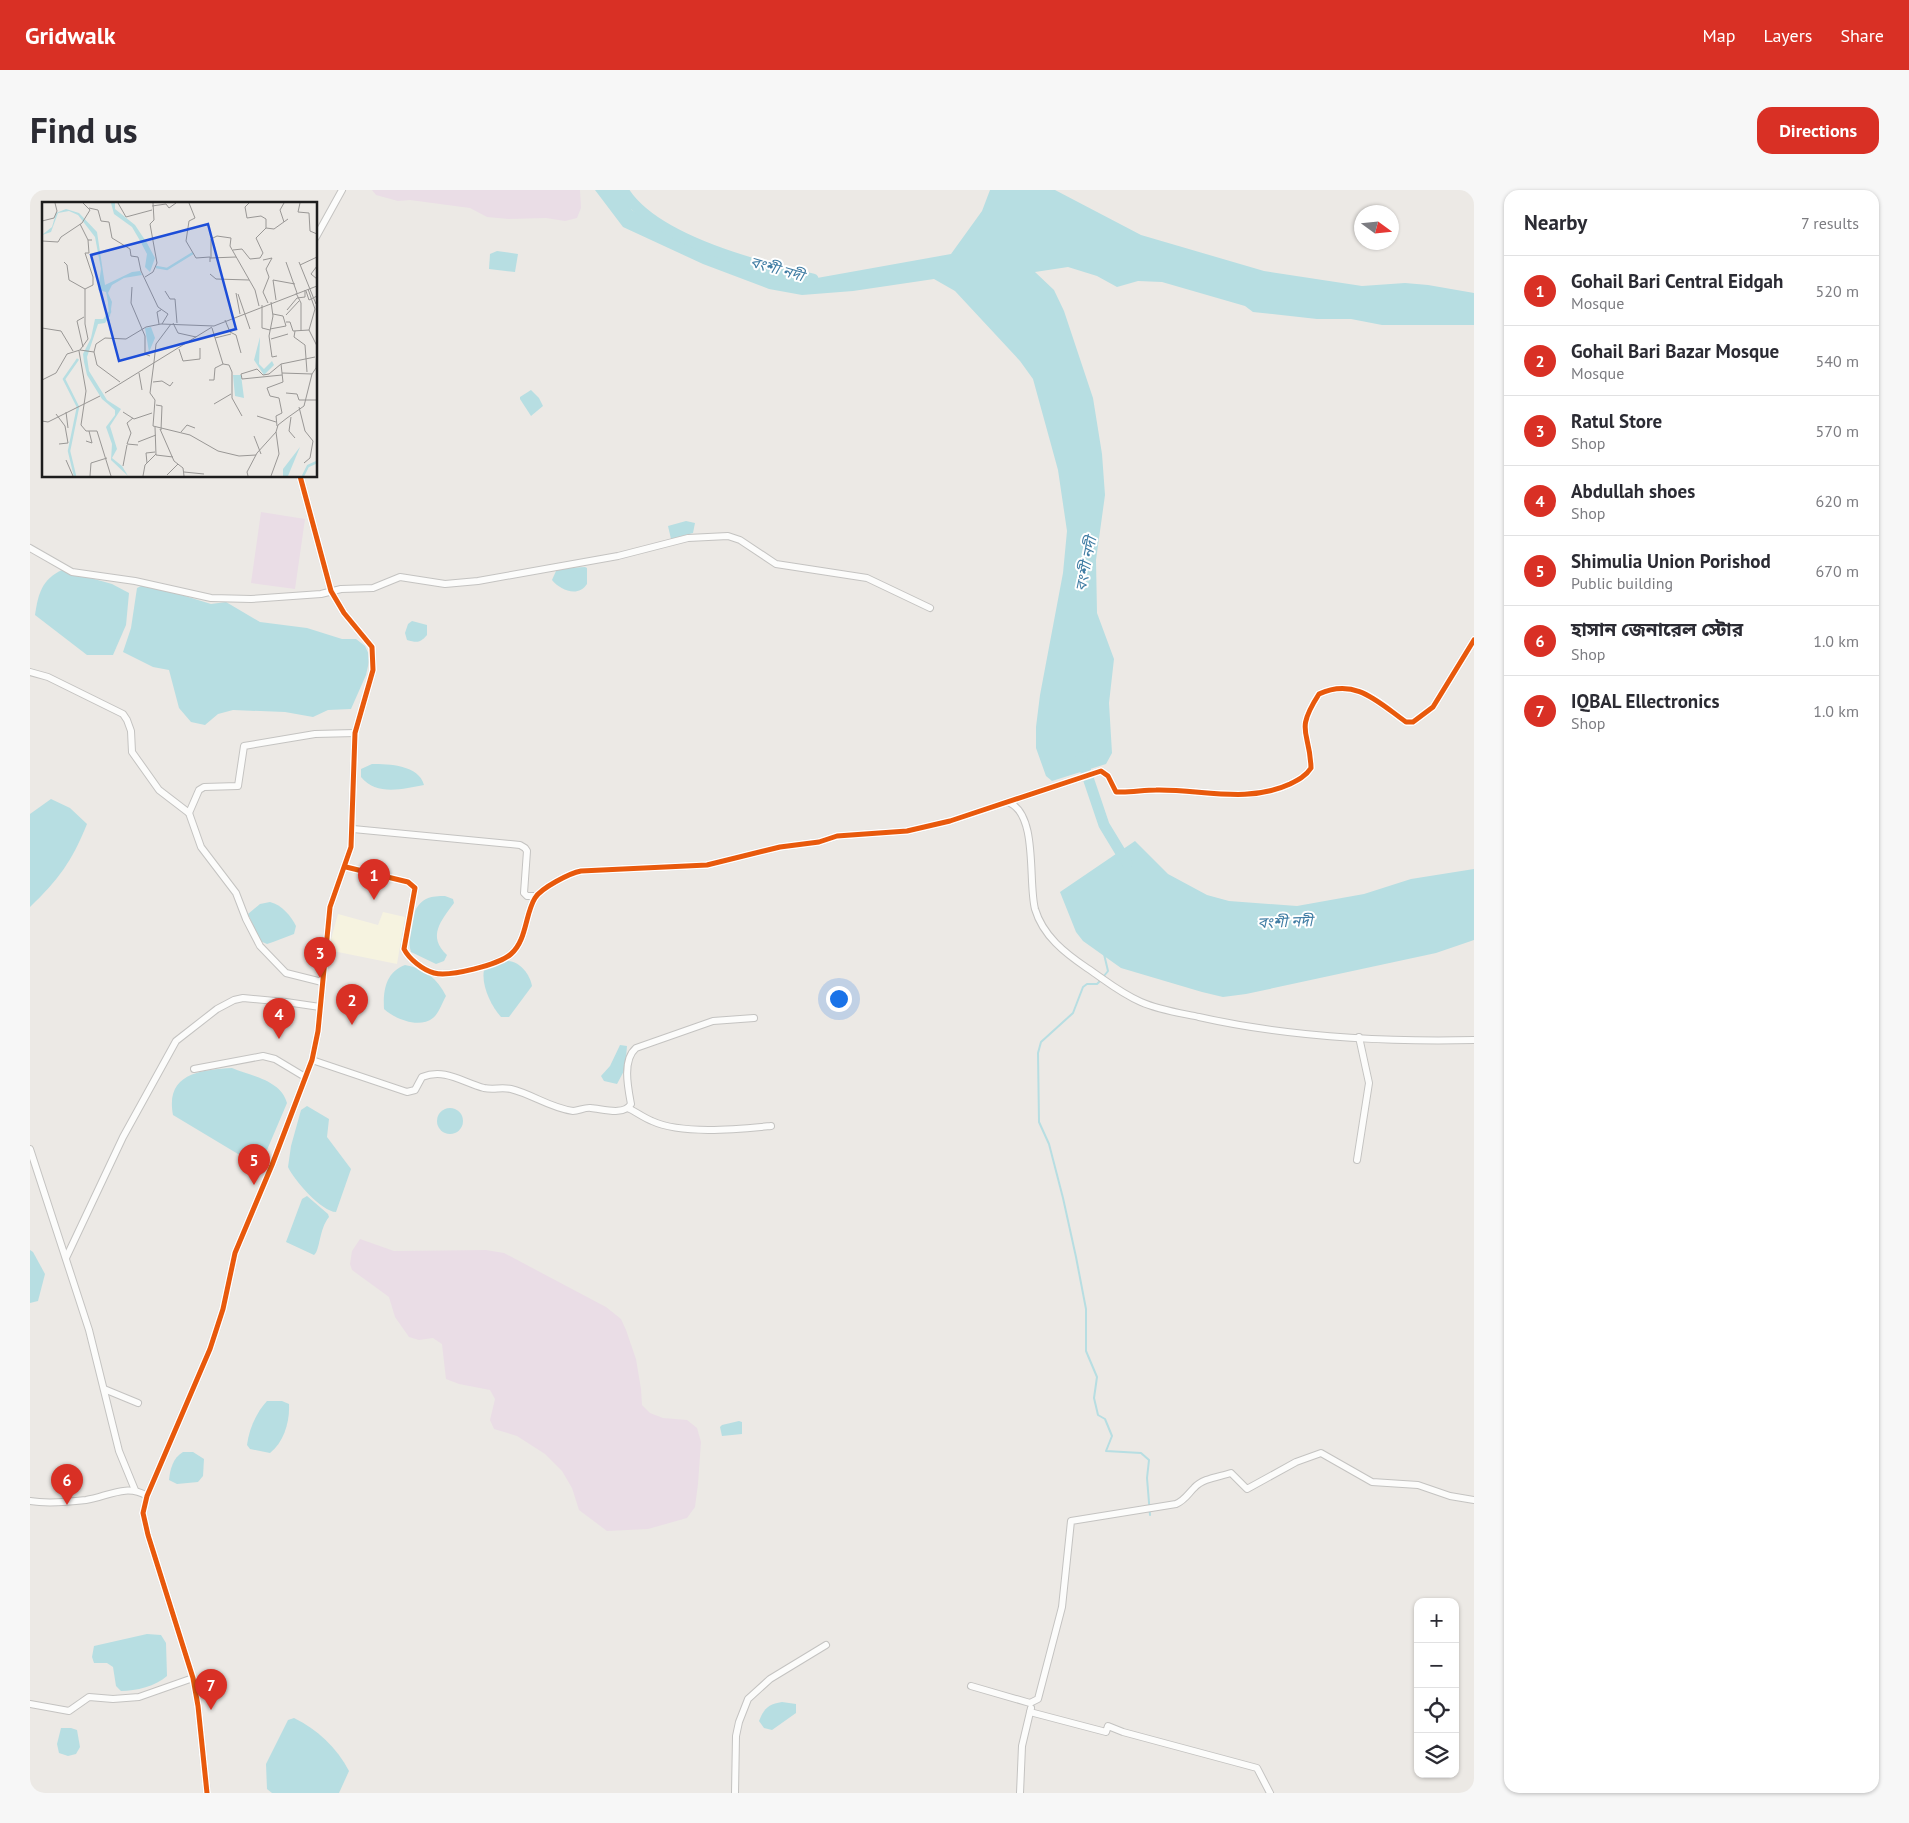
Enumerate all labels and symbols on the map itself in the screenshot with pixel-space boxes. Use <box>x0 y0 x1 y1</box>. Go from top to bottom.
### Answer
inset map <box>42 202 318 478</box>
north arrow <box>1354 205 1399 250</box>
water label: বংশী নদী <box>748 252 809 286</box>
water label: বংশী নদী <box>1070 532 1101 593</box>
pin: 1 <box>358 859 390 900</box>
water label: বংশী নদী <box>1257 911 1316 932</box>
pin: 3 <box>304 937 336 978</box>
pin: 2 <box>336 984 368 1025</box>
your location <box>826 986 852 1012</box>
pin: 4 <box>263 998 295 1039</box>
pin: 5 <box>238 1144 270 1185</box>
pin: 6 <box>51 1464 83 1505</box>
pin: 7 <box>195 1669 227 1710</box>

